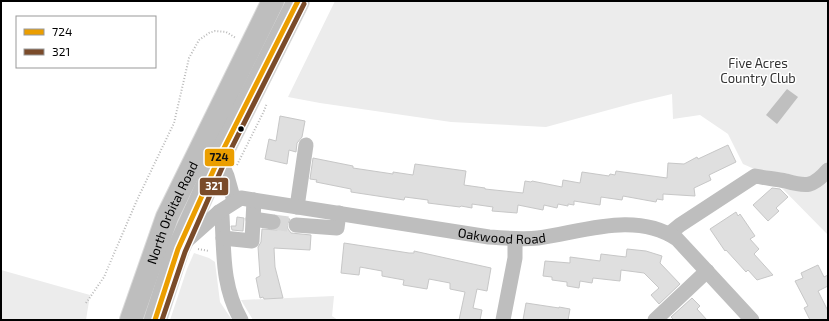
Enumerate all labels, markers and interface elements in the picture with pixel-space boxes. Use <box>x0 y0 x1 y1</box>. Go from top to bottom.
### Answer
legend <box>16 16 156 68</box>
text: 724 <box>52 24 72 38</box>
text: 321 <box>52 44 70 58</box>
park label: Five Acres Country Club <box>720 55 796 86</box>
unlabelled marker <box>236 124 246 134</box>
line badge: 724 <box>204 148 235 167</box>
text: 724 <box>209 150 229 163</box>
street label: North Orbital Road <box>143 159 201 266</box>
line badge: 321 <box>199 177 229 196</box>
text: 321 <box>205 179 223 192</box>
street label: Oakwood Road <box>457 224 547 247</box>

